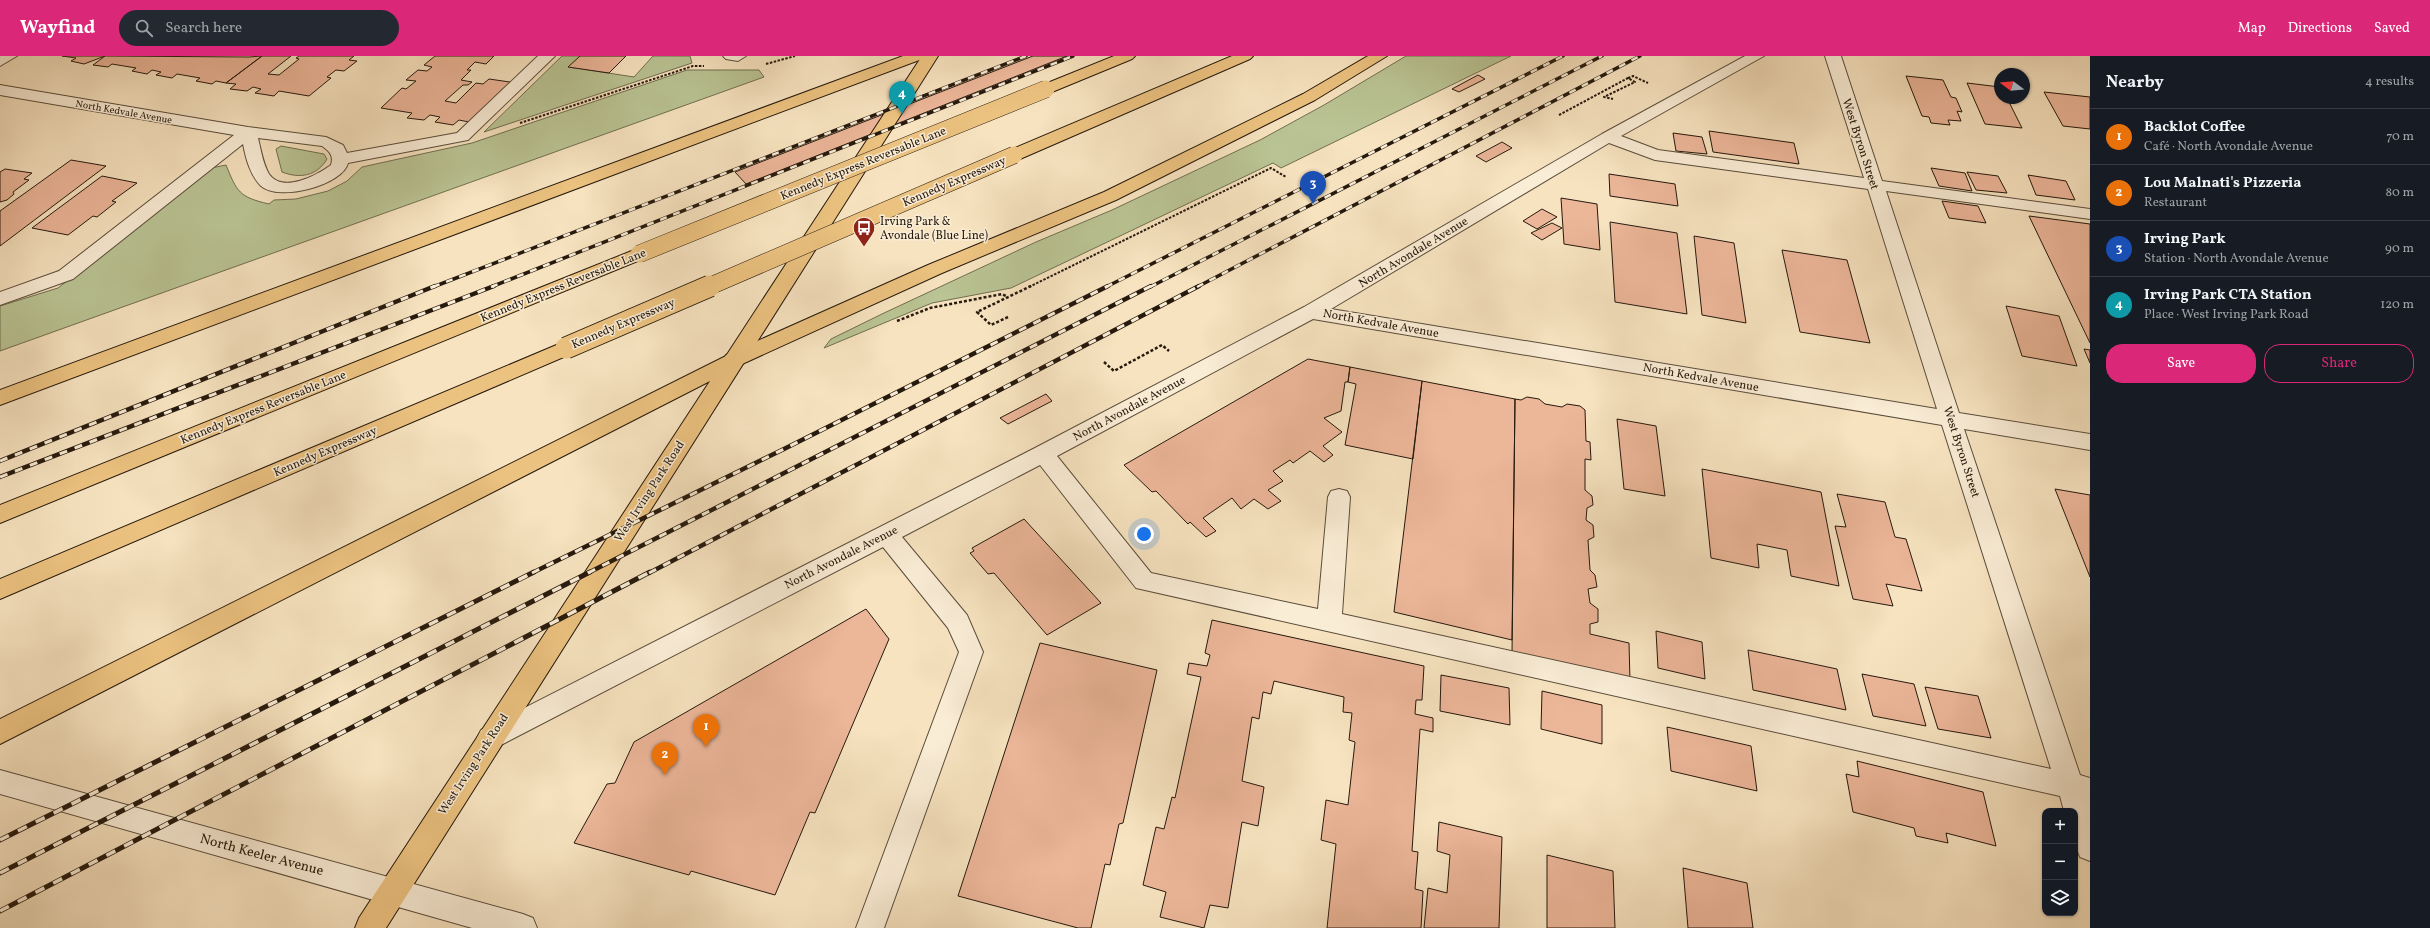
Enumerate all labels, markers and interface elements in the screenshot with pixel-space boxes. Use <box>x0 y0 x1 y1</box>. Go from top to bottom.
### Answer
search box <box>119 10 399 46</box>
text: Wayfind <box>20 15 95 41</box>
icon: search <box>133 17 155 39</box>
text: Search here <box>165 18 242 39</box>
text: Map <box>2238 19 2266 38</box>
text: Directions <box>2288 19 2352 38</box>
text: Saved <box>2374 19 2410 38</box>
north arrow <box>1994 68 2030 104</box>
text: Nearby <box>2106 71 2164 94</box>
text: 4 results <box>2365 73 2414 91</box>
pin: 4 <box>889 81 915 114</box>
street label: North Kedvale Avenue <box>74 97 173 127</box>
street label: West Byron Street <box>1838 97 1882 192</box>
text: Backlot Coffee <box>2144 117 2245 138</box>
street label: Kennedy Express Reversable Lane <box>778 123 949 205</box>
text: 1 <box>2116 128 2122 146</box>
text: 70 m <box>2386 128 2414 146</box>
text: Café · North Avondale Avenue <box>2144 138 2313 156</box>
street label: Kennedy Expressway <box>900 153 1009 211</box>
pin: 3 <box>1300 171 1326 204</box>
text: Lou Malnati's Pizzeria <box>2144 173 2302 194</box>
text: 2 <box>2116 184 2122 202</box>
text: 80 m <box>2385 184 2414 202</box>
text: Restaurant <box>2144 194 2207 212</box>
place label: Irving Park & Avondale (Blue Line) <box>880 214 989 244</box>
street label: North Avondale Avenue <box>1356 214 1472 292</box>
bus stop icon: Irving Park & Avondale (Blue Line) <box>851 215 877 248</box>
text: Irving Park <box>2144 229 2226 250</box>
text: 3 <box>2116 240 2122 258</box>
text: 90 m <box>2385 240 2414 258</box>
street label: Kennedy Express Reversable Lane <box>478 245 649 327</box>
text: Station · North Avondale Avenue <box>2144 250 2329 268</box>
text: Irving Park CTA Station <box>2144 285 2312 306</box>
street label: Kennedy Expressway <box>569 295 678 353</box>
text: 4 <box>2115 296 2123 314</box>
text: 120 m <box>2380 296 2414 314</box>
street label: North Kedvale Avenue <box>1322 306 1440 342</box>
text: Place · West Irving Park Road <box>2144 306 2308 324</box>
button: Save <box>2106 344 2256 383</box>
button: Share <box>2264 344 2414 383</box>
street label: North Kedvale Avenue <box>1642 360 1760 396</box>
street label: Kennedy Express Reversable Lane <box>178 367 349 449</box>
street label: North Avondale Avenue <box>1070 372 1189 445</box>
street label: West Byron Street <box>1939 405 1983 500</box>
street label: Kennedy Expressway <box>271 423 380 481</box>
street label: West Irving Park Road <box>611 438 689 545</box>
street label: North Avondale Avenue <box>782 522 901 593</box>
your location <box>1134 524 1154 544</box>
street label: West Irving Park Road <box>435 711 513 818</box>
pin: 1 <box>693 714 719 747</box>
pin: 2 <box>652 742 678 775</box>
map controls <box>2042 808 2078 916</box>
button: + <box>2042 808 2078 844</box>
street label: North Keeler Avenue <box>198 830 326 881</box>
button: − <box>2042 844 2078 880</box>
button: layers <box>2042 880 2078 916</box>

